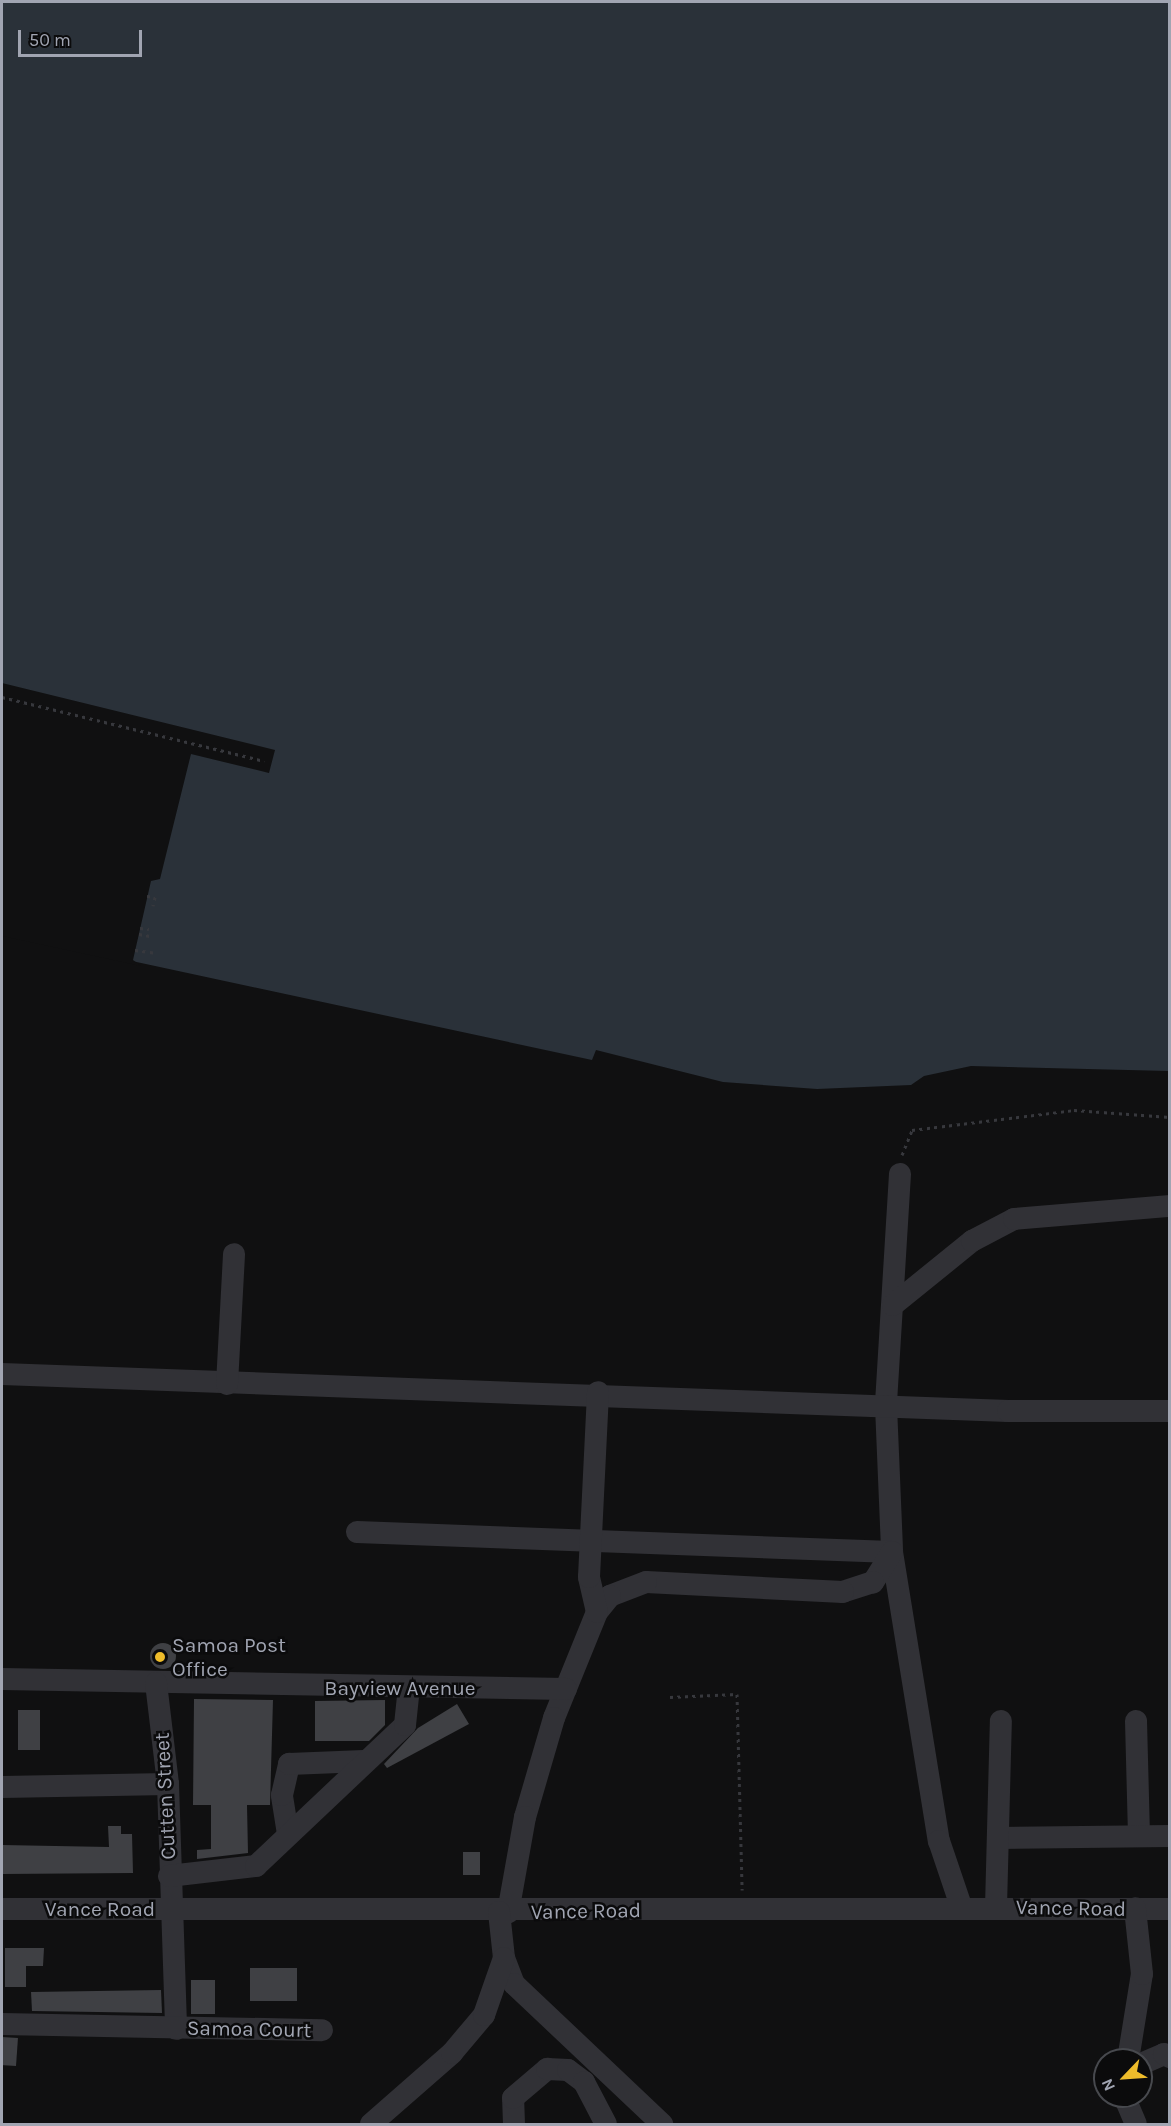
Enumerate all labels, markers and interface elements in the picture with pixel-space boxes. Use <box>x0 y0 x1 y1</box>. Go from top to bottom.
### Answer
scale bar <box>21 18 146 56</box>
text: 50 m <box>29 29 71 51</box>
place label: Samoa Post Office <box>172 1632 286 1682</box>
marker: Samoa Post Office <box>153 1650 167 1664</box>
street label: Bayview Avenue <box>324 1675 476 1701</box>
street label: Cutten Street <box>149 1732 181 1860</box>
street label: Vance Road <box>1016 1894 1126 1922</box>
street label: Vance Road <box>45 1896 155 1922</box>
street label: Vance Road <box>531 1897 641 1925</box>
street label: Samoa Court <box>187 2015 311 2043</box>
north arrow <box>1093 2048 1153 2108</box>
text: N <box>1097 2076 1119 2094</box>

